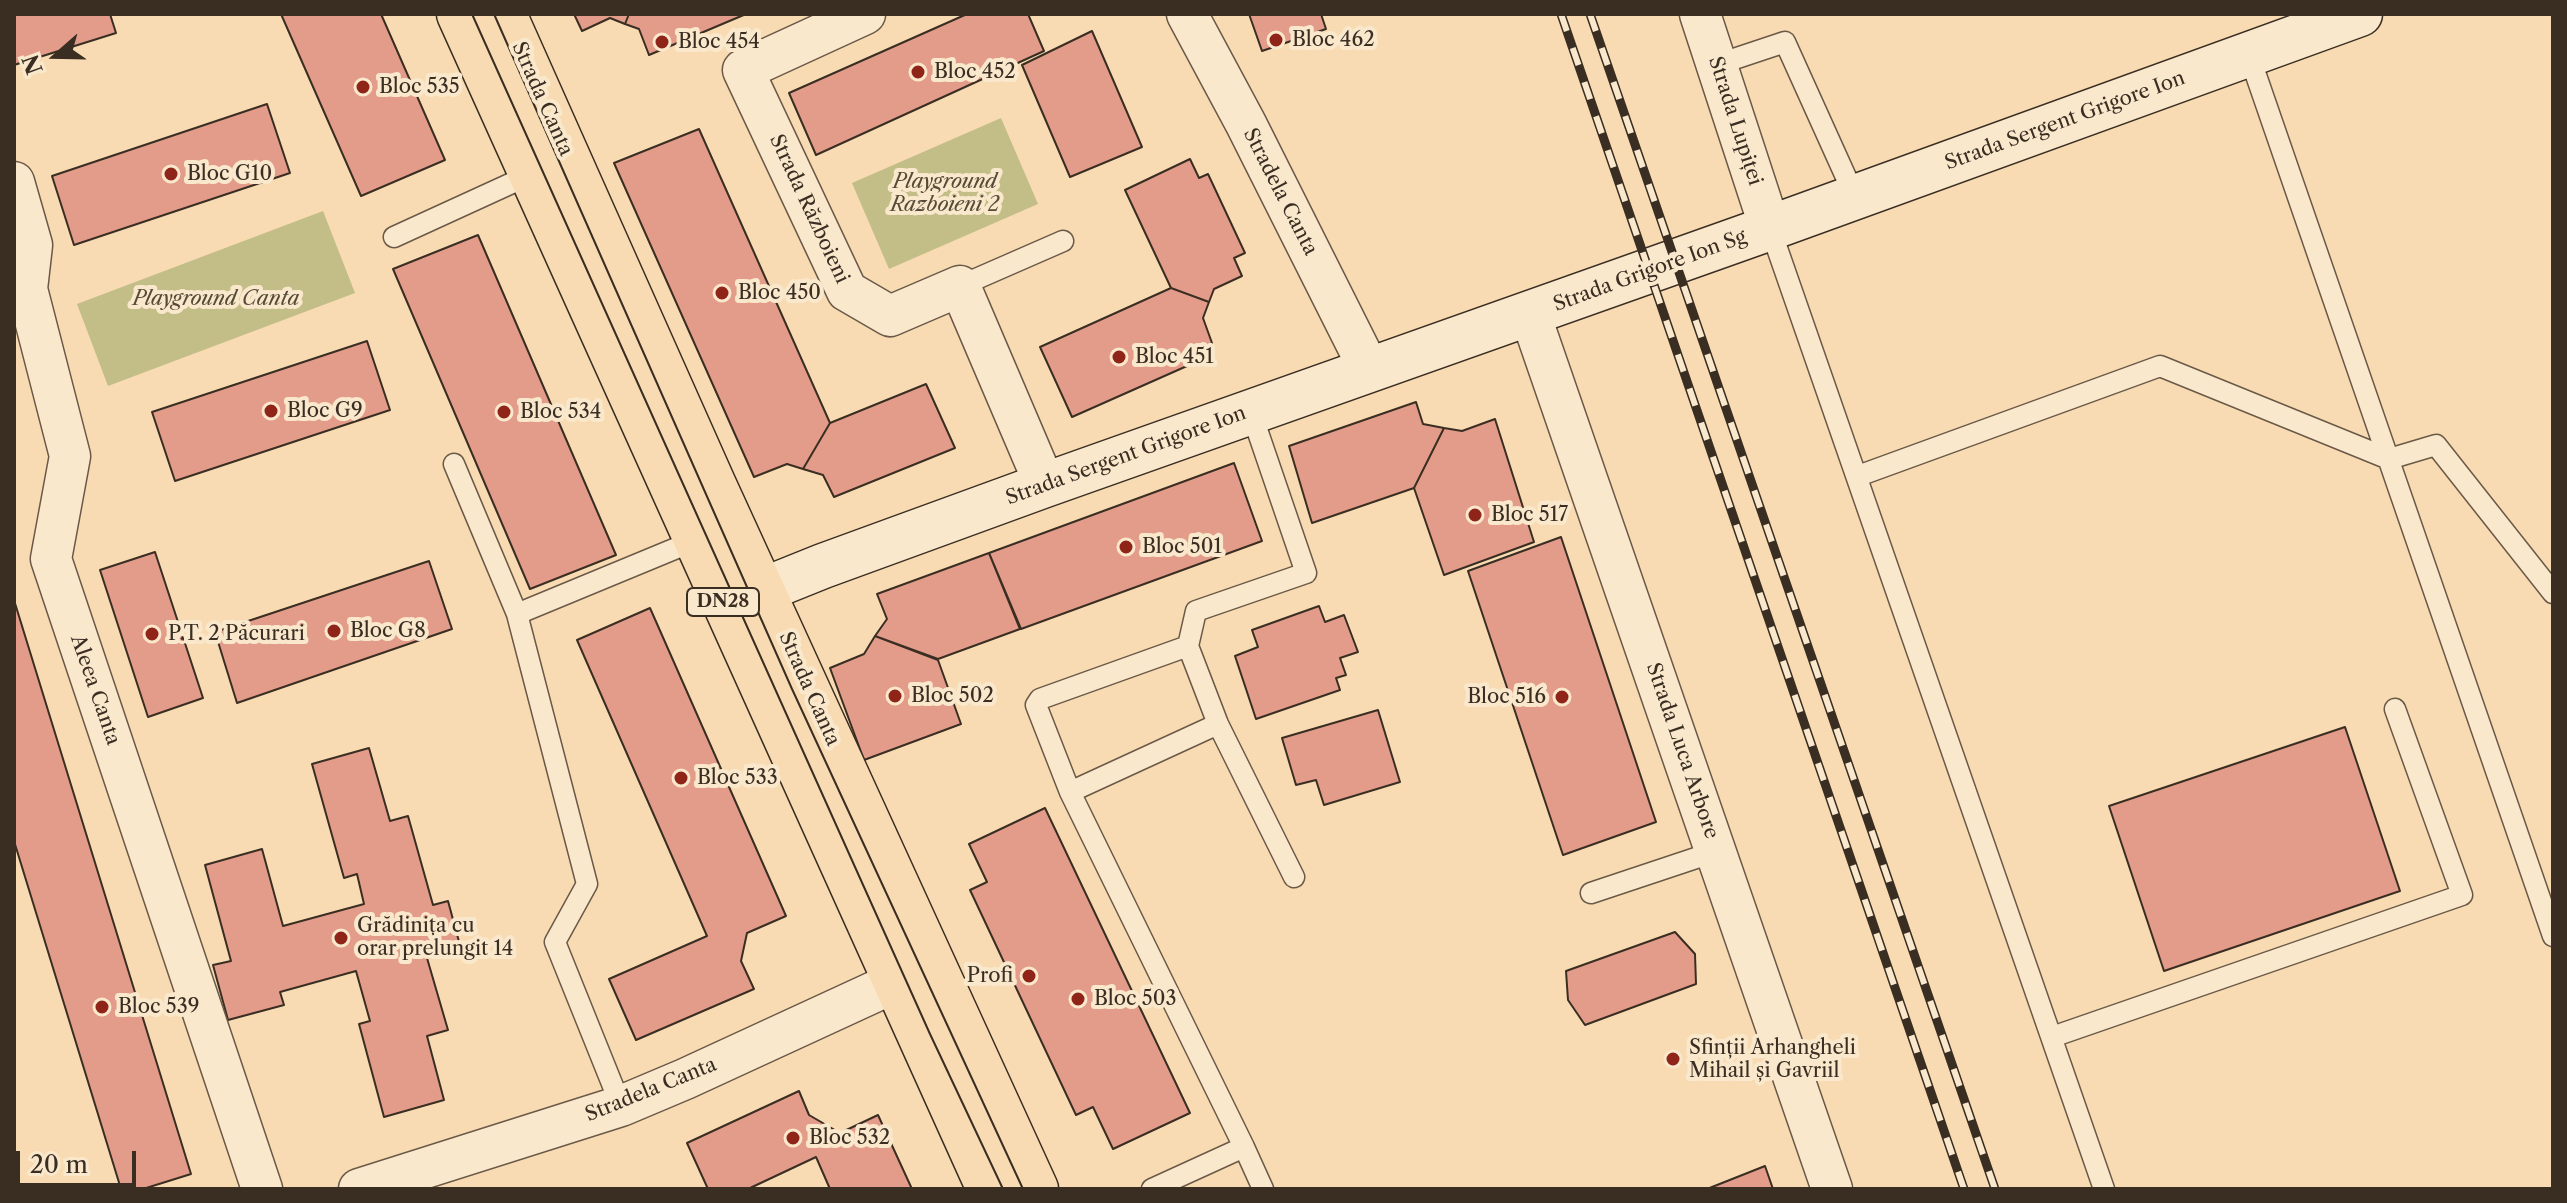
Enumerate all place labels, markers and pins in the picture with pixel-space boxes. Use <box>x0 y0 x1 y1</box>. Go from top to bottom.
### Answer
place label: Bloc 462 <box>1292 28 1375 52</box>
place label: Bloc 454 <box>678 30 760 54</box>
marker: Bloc 462 <box>1267 31 1285 49</box>
marker: Bloc 454 <box>653 33 671 51</box>
place label: Bloc 452 <box>934 60 1016 84</box>
marker: Bloc 452 <box>909 63 927 81</box>
place label: Bloc 535 <box>379 75 460 99</box>
marker: Bloc 535 <box>354 78 372 96</box>
place label: Bloc G10 <box>187 162 272 186</box>
marker: Bloc G10 <box>162 165 180 183</box>
place label: Bloc 450 <box>738 281 821 305</box>
marker: Bloc 450 <box>713 284 731 302</box>
place label: Bloc 451 <box>1135 345 1214 369</box>
marker: Bloc 451 <box>1110 348 1128 366</box>
place label: Bloc G9 <box>287 399 363 423</box>
place label: Bloc 534 <box>520 400 601 424</box>
marker: Bloc G9 <box>262 402 280 420</box>
marker: Bloc 534 <box>495 403 513 421</box>
place label: Bloc 517 <box>1491 503 1568 527</box>
marker: Bloc 517 <box>1466 506 1484 524</box>
place label: Bloc 501 <box>1142 535 1222 559</box>
marker: Bloc 501 <box>1117 538 1135 556</box>
place label: Bloc G8 <box>350 619 426 643</box>
place label: P.T. 2 Păcurari <box>168 622 305 646</box>
marker: Bloc G8 <box>325 622 343 640</box>
marker: P.T. 2 Păcurari <box>143 625 161 643</box>
place label: Bloc 502 <box>911 684 994 708</box>
place label: Bloc 516 <box>1467 685 1546 709</box>
marker: Bloc 502 <box>886 687 904 705</box>
marker: Bloc 516 <box>1553 688 1571 706</box>
place label: Bloc 533 <box>697 766 778 790</box>
marker: Bloc 533 <box>672 769 690 787</box>
place label: Grădinița cu orar prelungit 14 <box>357 914 513 961</box>
marker: Grădinița cu orar prelungit 14 <box>332 929 350 947</box>
place label: Profi <box>967 964 1013 988</box>
marker: Profi <box>1020 967 1038 985</box>
place label: Bloc 503 <box>1094 987 1176 1011</box>
marker: Bloc 503 <box>1069 990 1087 1008</box>
place label: Bloc 539 <box>118 995 199 1019</box>
marker: Bloc 539 <box>93 998 111 1016</box>
place label: Sfinții Arhangheli Mihail și Gavriil <box>1689 1036 1856 1083</box>
marker: Sfinții Arhangheli Mihail și Gavriil <box>1664 1050 1682 1068</box>
place label: Bloc 532 <box>809 1126 890 1150</box>
marker: Bloc 532 <box>784 1129 802 1147</box>

